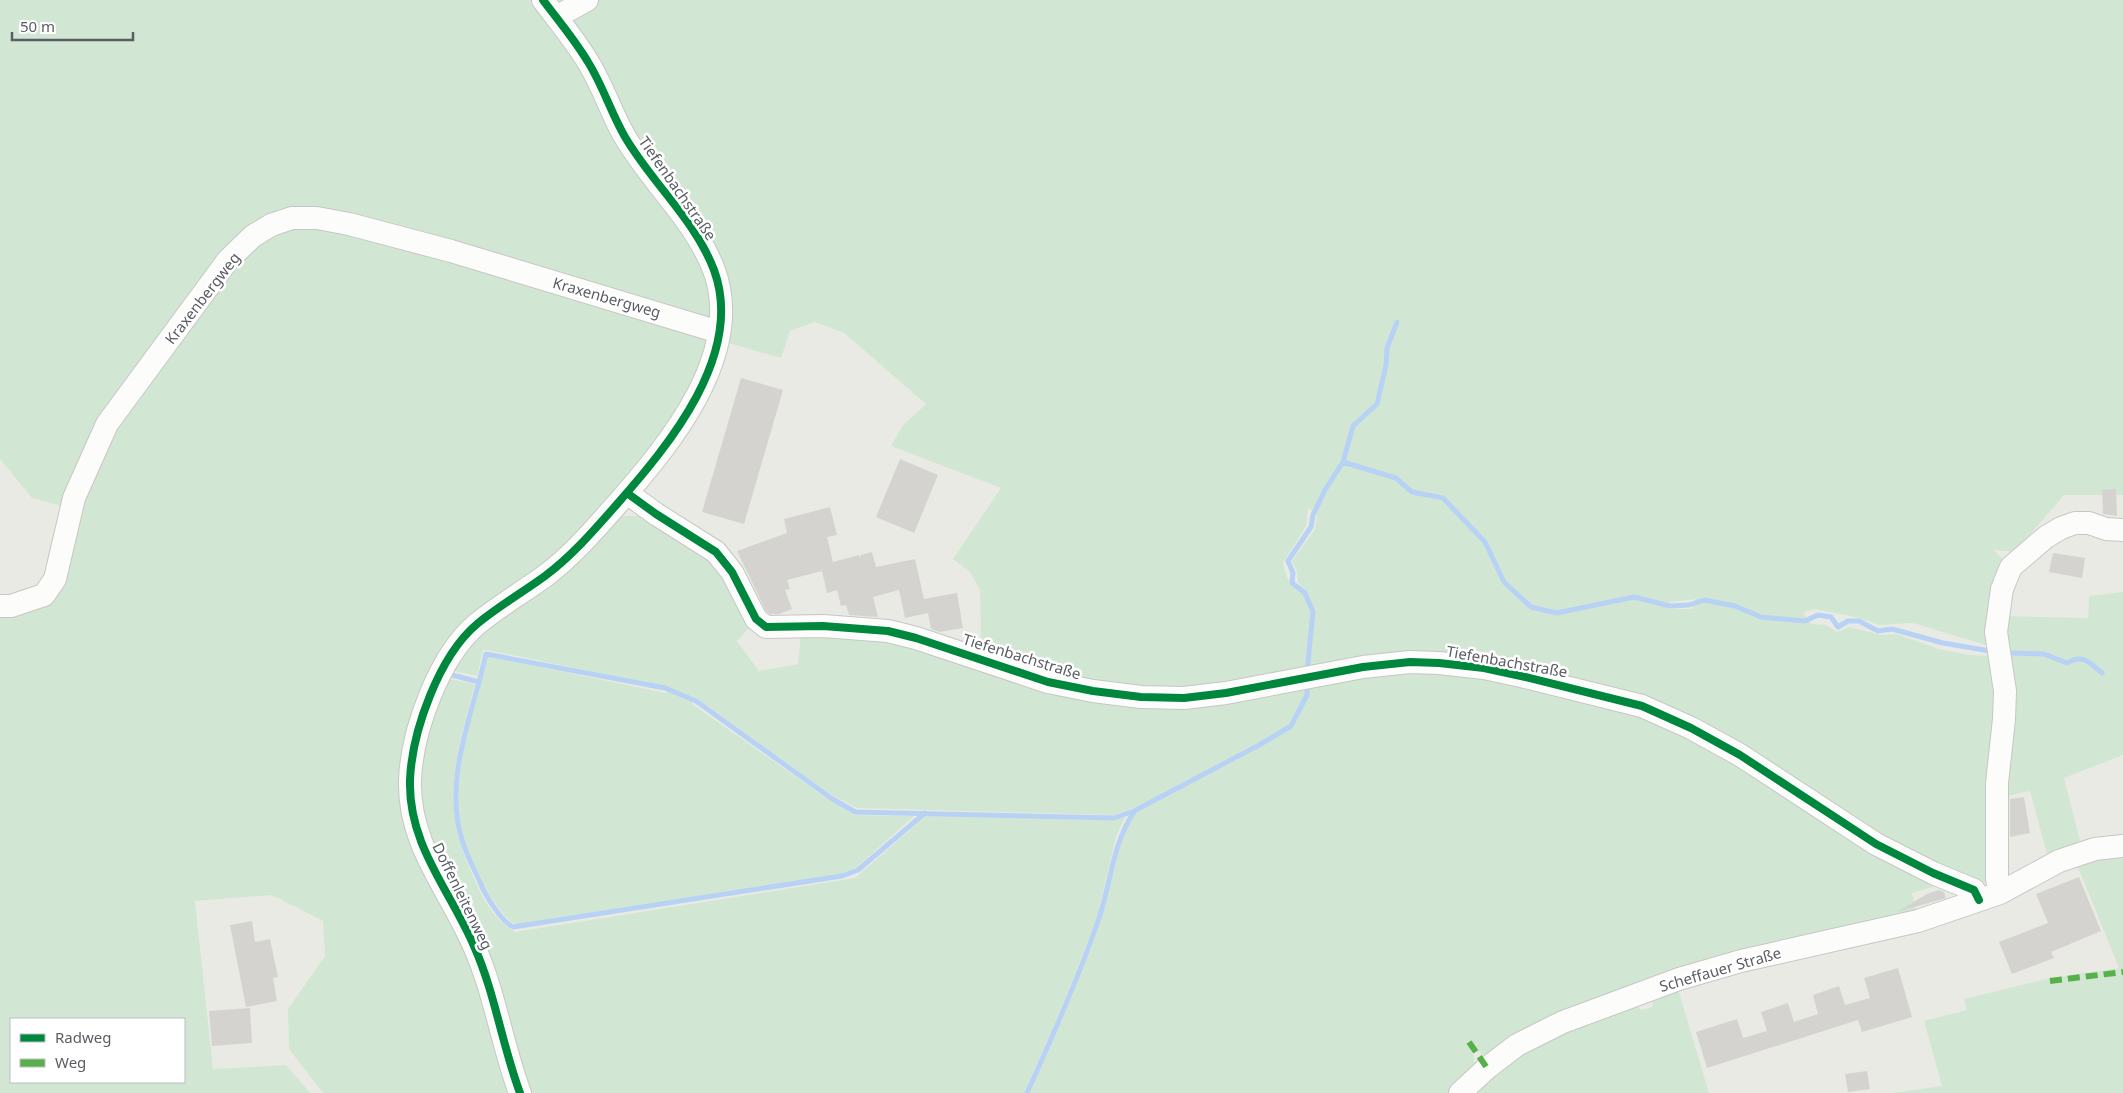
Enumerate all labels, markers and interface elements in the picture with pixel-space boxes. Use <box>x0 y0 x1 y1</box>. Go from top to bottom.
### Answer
scale bar <box>12 10 134 42</box>
text: 50 m <box>20 16 55 36</box>
street label: Tiefenbachstraße <box>635 132 721 244</box>
street label: Kraxenbergweg <box>160 248 244 348</box>
street label: Kraxenbergweg <box>551 272 663 322</box>
street label: Tiefenbachstraße <box>960 629 1084 683</box>
street label: Tiefenbachstraße <box>1445 641 1569 681</box>
street label: Doffenleitenweg <box>428 839 498 953</box>
street label: Scheffauer Straße <box>1657 942 1783 996</box>
legend <box>10 1018 185 1083</box>
text: Radweg <box>55 1027 111 1047</box>
text: Weg <box>55 1052 86 1072</box>

